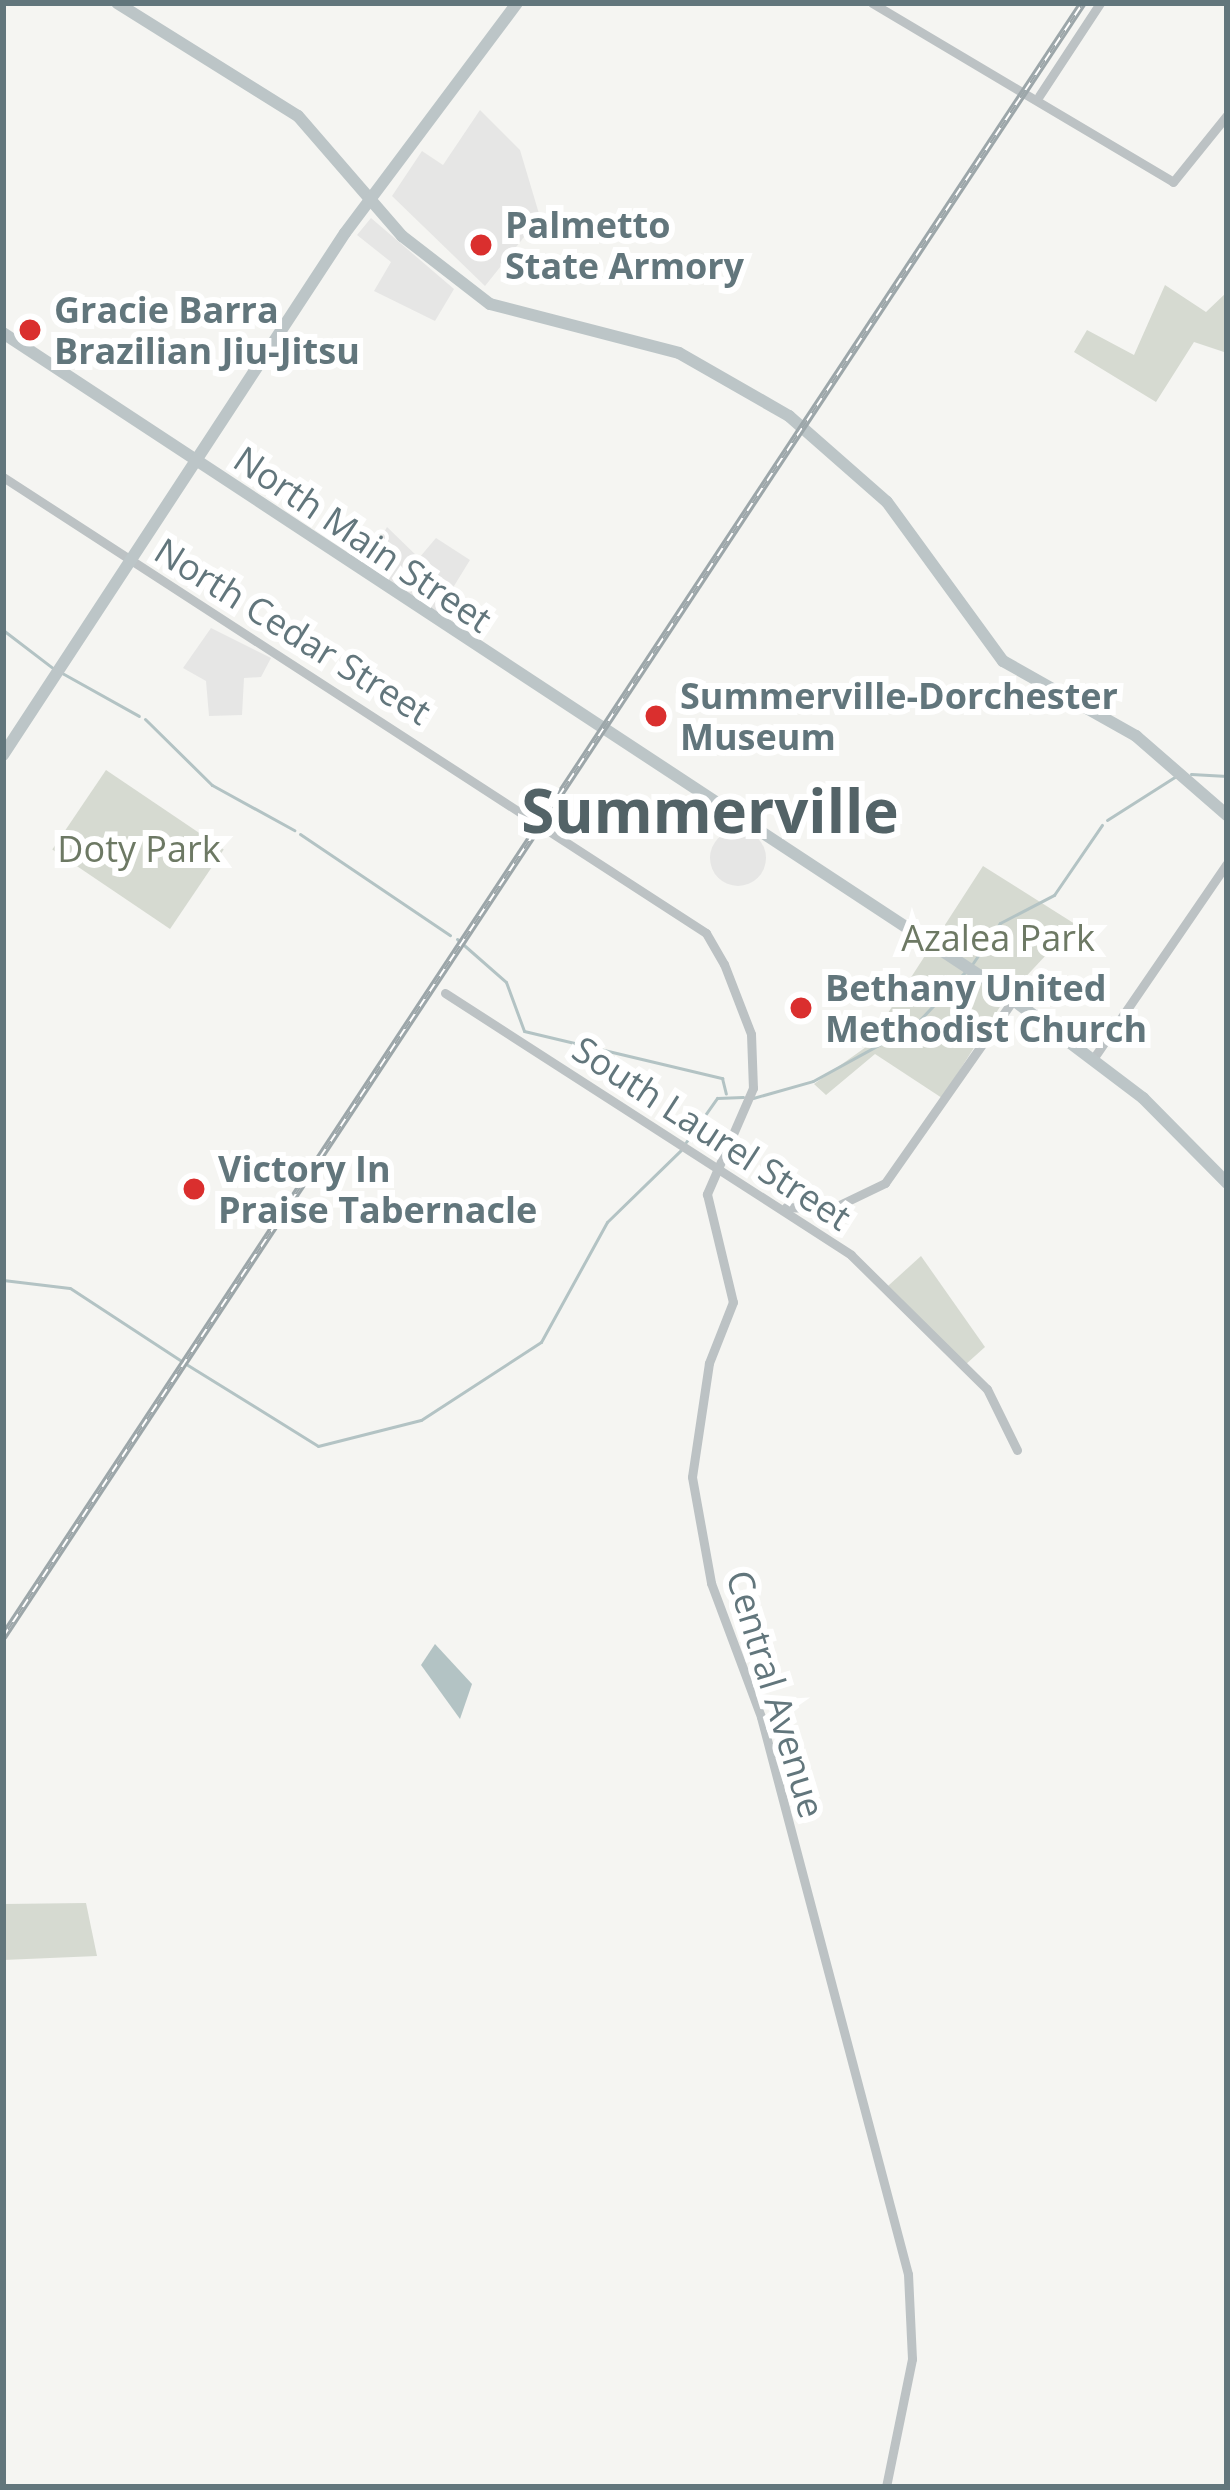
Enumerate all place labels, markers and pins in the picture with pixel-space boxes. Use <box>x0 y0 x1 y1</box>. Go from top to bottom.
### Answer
place label: Palmetto State Armory <box>505 202 744 287</box>
marker: Palmetto State Armory <box>468 232 494 258</box>
place label: Gracie Barra Brazilian Jiu-Jitsu <box>54 287 360 372</box>
marker: Gracie Barra Brazilian Jiu-Jitsu <box>17 317 43 343</box>
place label: Summerville-Dorchester Museum <box>680 673 1118 758</box>
marker: Summerville-Dorchester Museum <box>643 703 669 729</box>
place label: Bethany United Methodist Church <box>825 965 1147 1050</box>
marker: Bethany United Methodist Church <box>788 995 814 1021</box>
place label: Victory In Praise Tabernacle <box>218 1146 537 1231</box>
marker: Victory In Praise Tabernacle <box>181 1176 207 1202</box>

